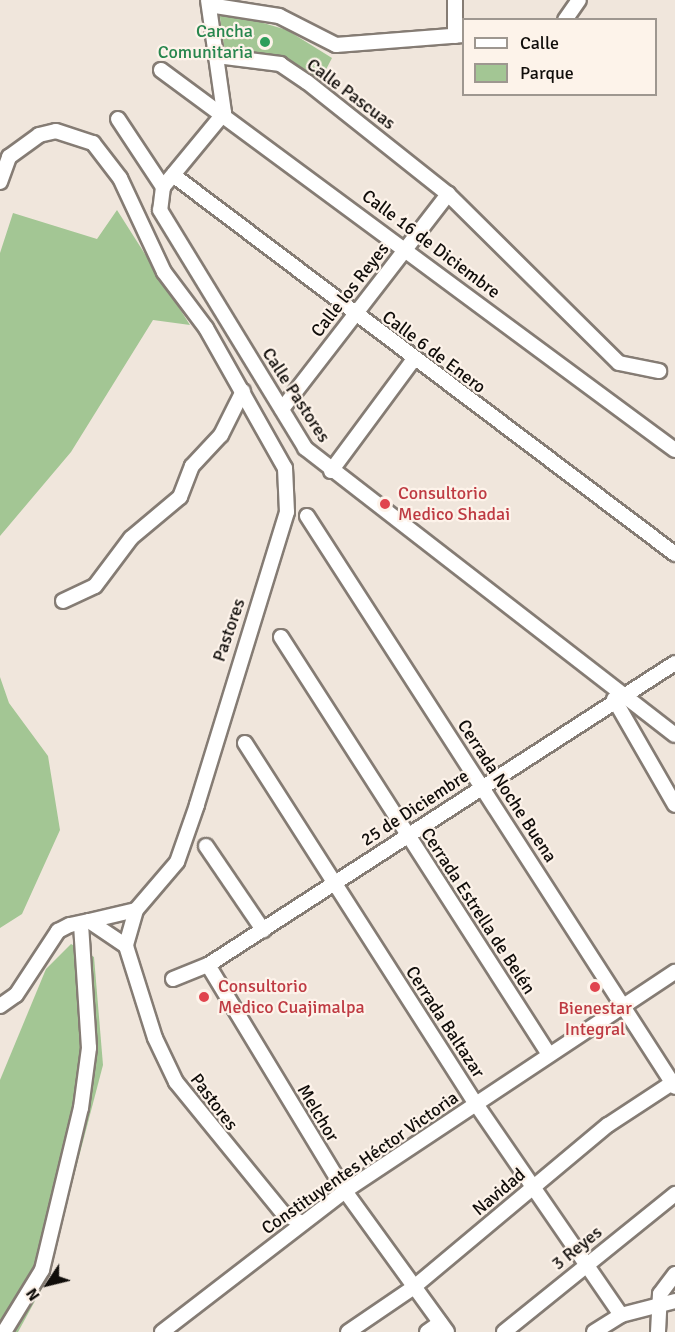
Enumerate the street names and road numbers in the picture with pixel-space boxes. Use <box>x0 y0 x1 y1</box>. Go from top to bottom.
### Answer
street label: Calle Pascuas <box>302 54 400 134</box>
street label: Calle 16 de Diciembre <box>358 185 504 303</box>
street label: Calle los Reyes <box>306 239 394 341</box>
street label: Calle 6 de Enero <box>378 306 490 398</box>
street label: Calle Pastores <box>257 344 335 446</box>
street label: Pastores <box>208 596 250 664</box>
street label: Cerrada Noche Buena <box>453 715 561 867</box>
street label: 25 de Diciembre <box>357 765 473 851</box>
street label: Cerrada Estrella de Belén <box>416 824 540 998</box>
street label: Cerrada Baltazar <box>401 962 489 1082</box>
street label: Pastores <box>186 1069 242 1135</box>
street label: Melchor <box>293 1080 343 1146</box>
street label: Constituyentes Héctor Victoria <box>258 1087 462 1239</box>
street label: Navidad <box>468 1164 530 1220</box>
street label: 3 Reyes <box>548 1221 606 1275</box>

